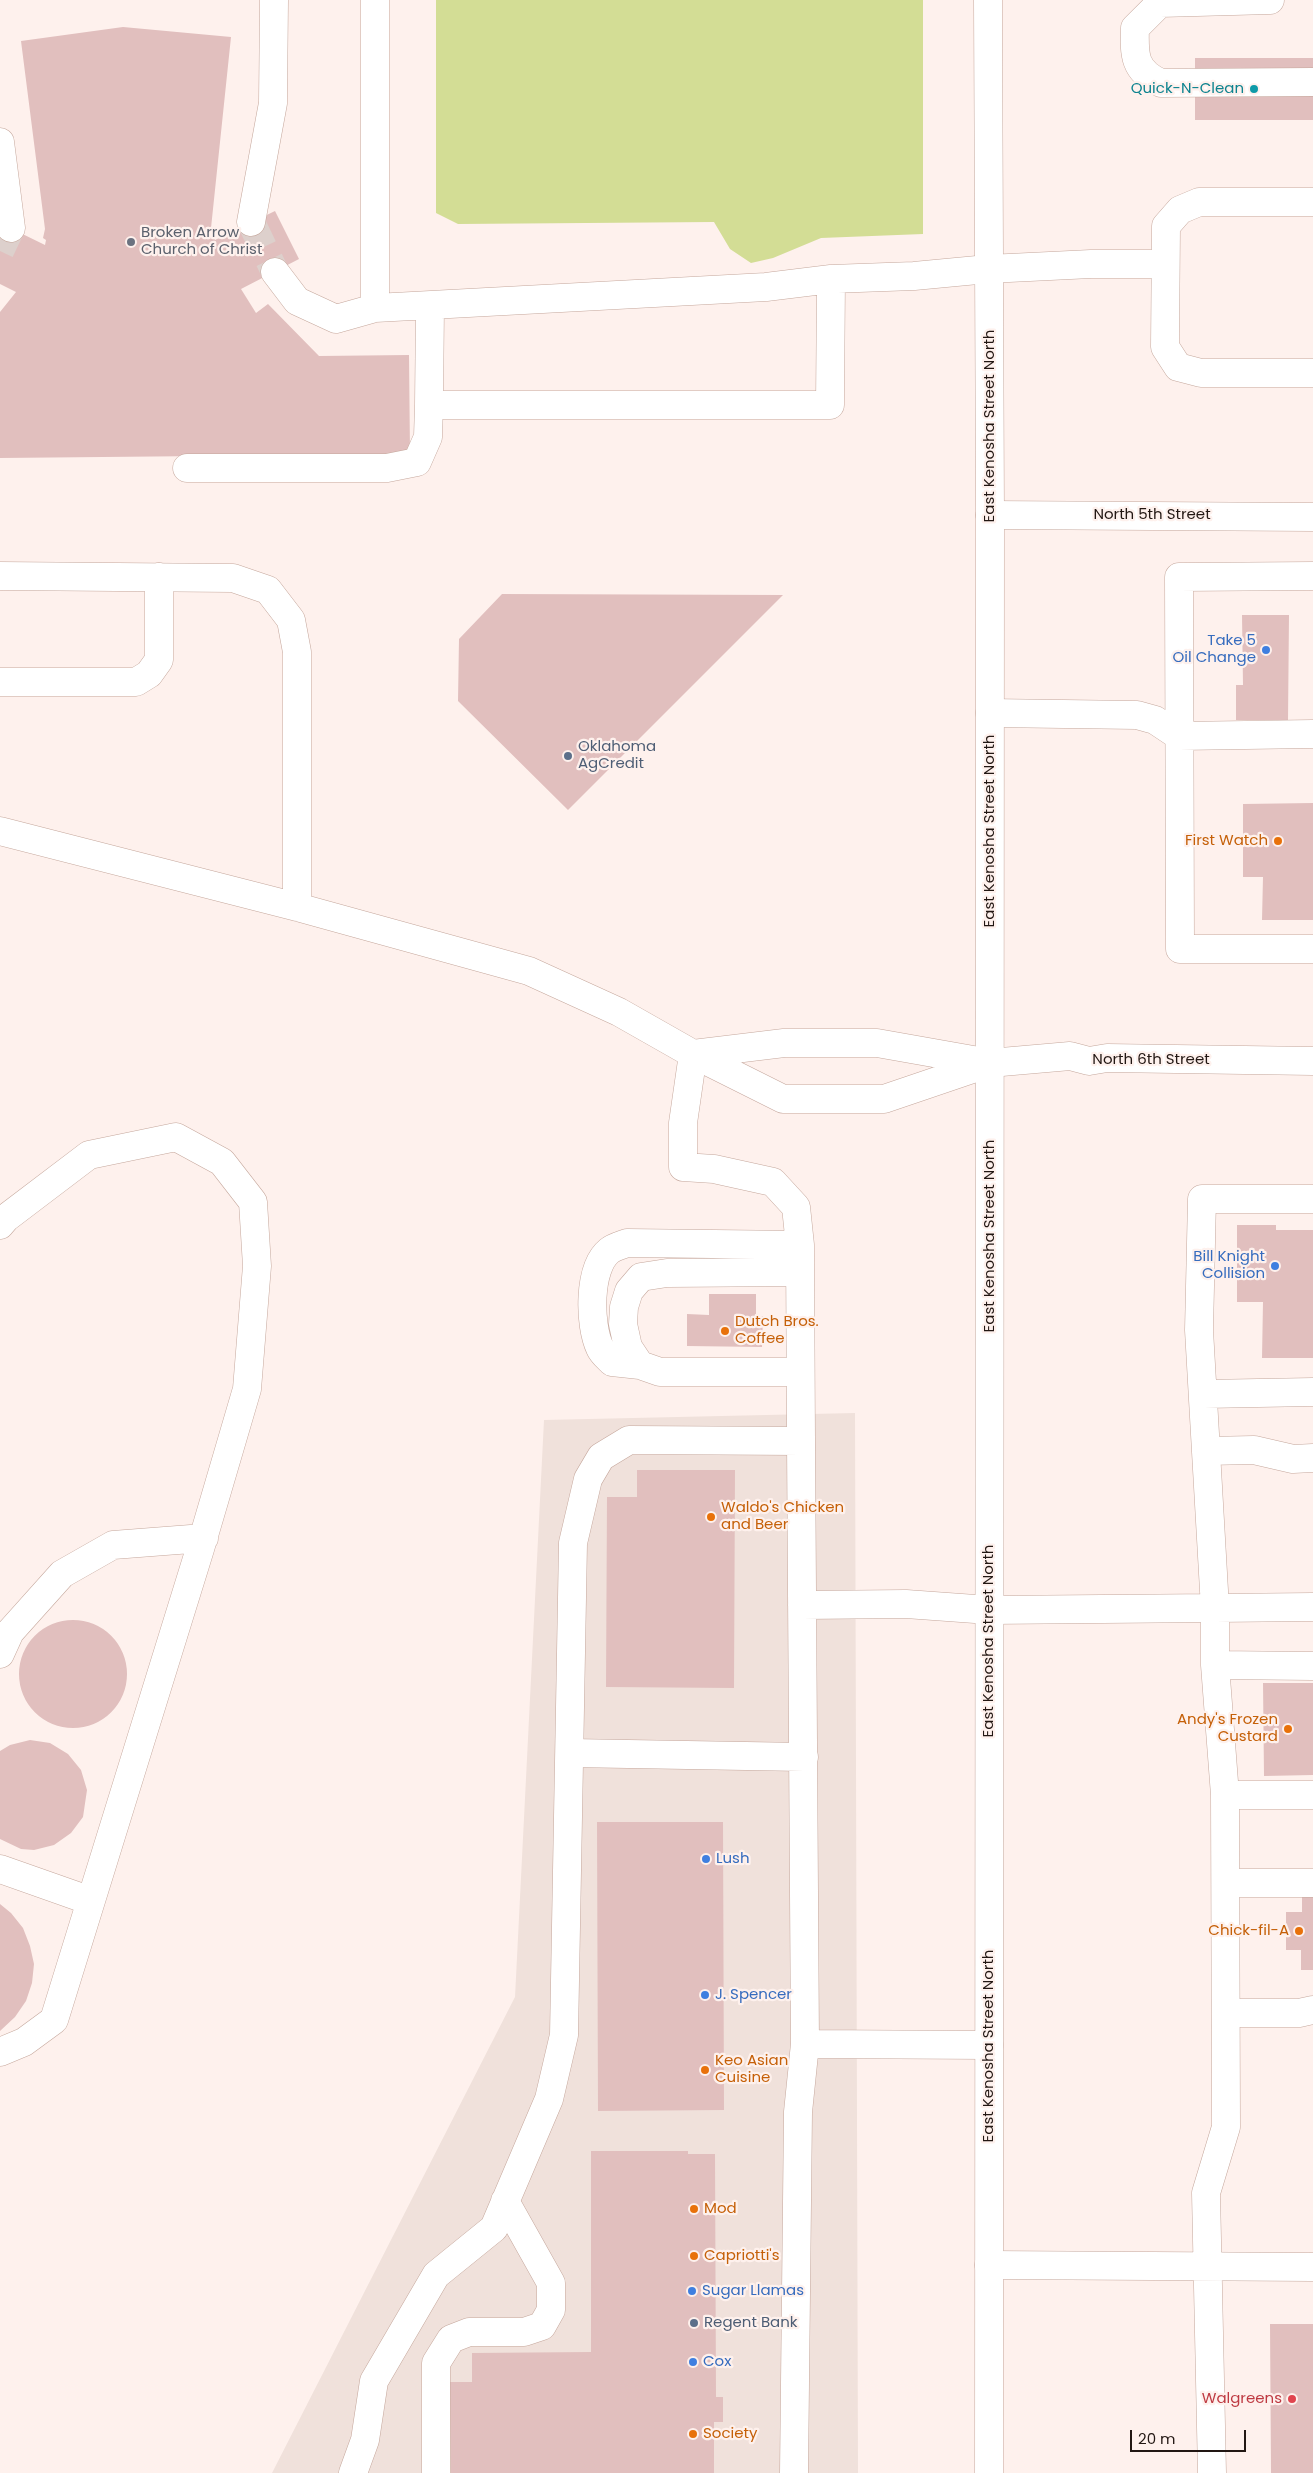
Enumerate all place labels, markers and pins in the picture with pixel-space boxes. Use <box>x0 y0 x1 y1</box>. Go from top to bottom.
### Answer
place label: Quick-N-Clean <box>1131 80 1244 98</box>
marker: Quick-N-Clean <box>1248 83 1260 95</box>
place label: Broken Arrow Church of Christ <box>141 224 262 259</box>
marker: Broken Arrow Church of Christ <box>125 236 137 248</box>
place label: Take 5 Oil Change <box>1172 632 1256 667</box>
marker: Take 5 Oil Change <box>1260 644 1272 656</box>
place label: Oklahoma AgCredit <box>578 738 656 773</box>
marker: Oklahoma AgCredit <box>562 750 574 762</box>
place label: First Watch <box>1185 832 1268 850</box>
marker: First Watch <box>1272 835 1284 847</box>
place label: Bill Knight Collision <box>1193 1248 1265 1283</box>
marker: Bill Knight Collision <box>1269 1260 1281 1272</box>
place label: Dutch Bros. Coffee <box>735 1313 819 1348</box>
marker: Dutch Bros. Coffee <box>719 1325 731 1337</box>
place label: Waldo's Chicken and Beer <box>721 1499 844 1534</box>
marker: Waldo's Chicken and Beer <box>705 1511 717 1523</box>
place label: Andy's Frozen Custard <box>1177 1711 1278 1746</box>
marker: Andy's Frozen Custard <box>1282 1723 1294 1735</box>
place label: Lush <box>716 1850 750 1868</box>
marker: Lush <box>700 1853 712 1865</box>
place label: Chick-fil-A <box>1208 1922 1289 1940</box>
marker: Chick-fil-A <box>1293 1925 1305 1937</box>
place label: J. Spencer <box>715 1986 792 2004</box>
marker: J. Spencer <box>699 1989 711 2001</box>
place label: Keo Asian Cuisine <box>715 2052 788 2087</box>
marker: Keo Asian Cuisine <box>699 2064 711 2076</box>
place label: Mod <box>704 2200 737 2218</box>
marker: Mod <box>688 2203 700 2215</box>
place label: Capriotti's <box>704 2247 780 2265</box>
marker: Capriotti's <box>688 2250 700 2262</box>
place label: Sugar Llamas <box>702 2282 804 2300</box>
marker: Sugar Llamas <box>686 2285 698 2297</box>
place label: Regent Bank <box>704 2314 798 2332</box>
marker: Regent Bank <box>688 2317 700 2329</box>
place label: Cox <box>703 2353 731 2371</box>
marker: Cox <box>687 2356 699 2368</box>
place label: Walgreens <box>1202 2390 1282 2408</box>
marker: Walgreens <box>1286 2393 1298 2405</box>
place label: Society <box>703 2425 757 2443</box>
marker: Society <box>687 2428 699 2440</box>

